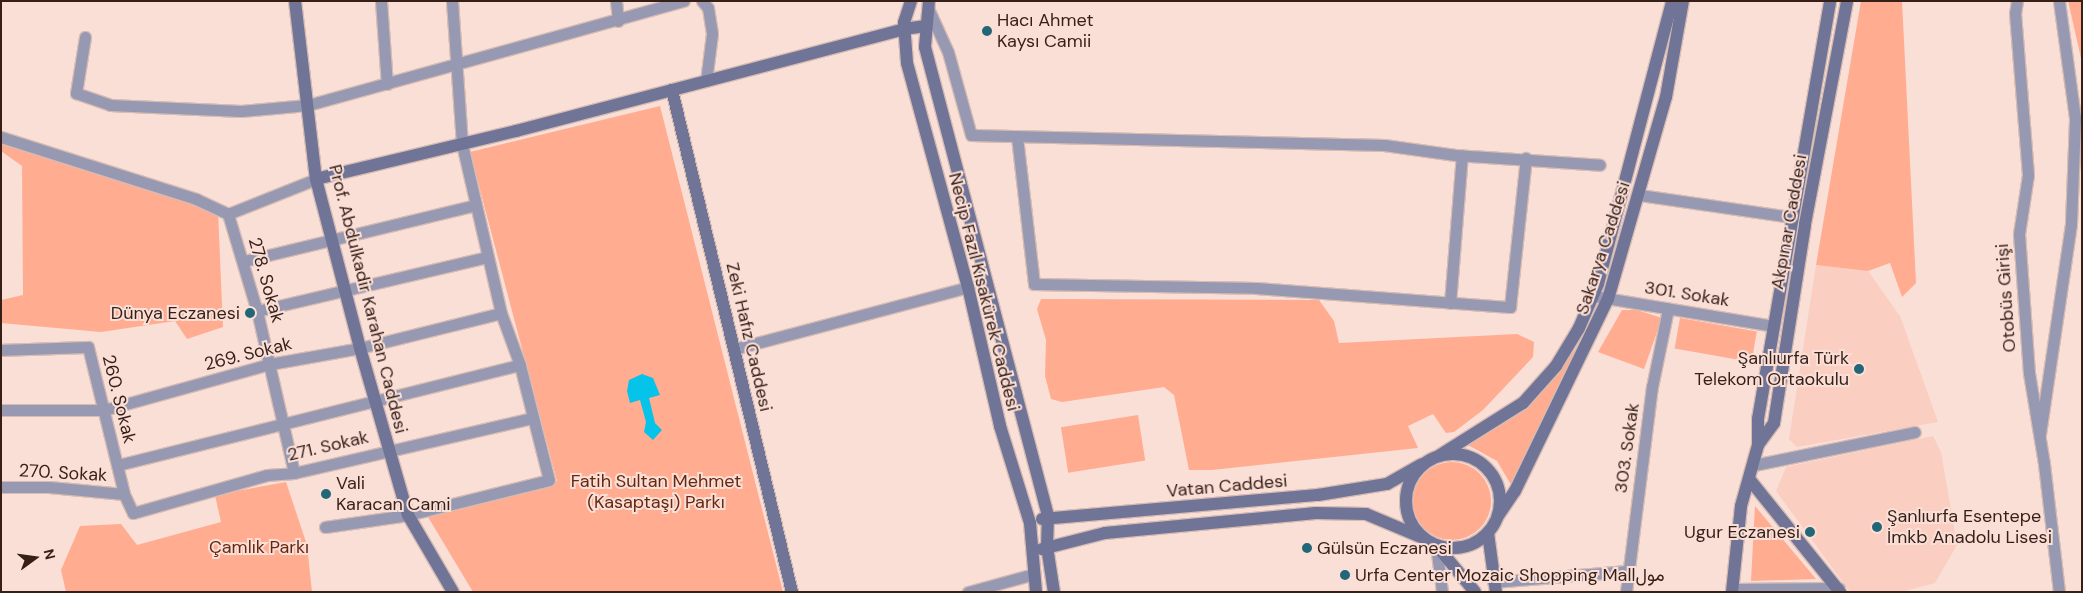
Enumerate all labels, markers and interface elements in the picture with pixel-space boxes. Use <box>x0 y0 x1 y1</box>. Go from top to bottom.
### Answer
place label: Hacı Ahmet Kaysı Camii <box>997 10 1093 52</box>
marker: Hacı Ahmet Kaysı Camii <box>981 25 993 37</box>
street label: Akpınar Caddesi <box>1766 153 1812 291</box>
street label: Prof. Abdulkadir Karahan Caddesi <box>324 162 412 436</box>
street label: Necip Fazıl Kısakürek Caddesi <box>944 170 1024 414</box>
street label: Sakarya Caddesi <box>1571 179 1635 317</box>
street label: 278. Sokak <box>244 235 288 325</box>
street label: Otobüs Girişi <box>1991 243 2021 353</box>
street label: Zeki Hafız Caddesi <box>721 260 777 414</box>
street label: 301. Sokak <box>1643 277 1731 311</box>
place label: Dünya Eczanesi <box>111 302 240 324</box>
marker: Dünya Eczanesi <box>244 307 256 319</box>
street label: 269. Sokak <box>202 333 294 375</box>
place label: Şanlıurfa Türk Telekom Ortaokulu <box>1694 348 1849 390</box>
street label: 260. Sokak <box>98 352 140 446</box>
marker: Şanlıurfa Türk Telekom Ortaokulu <box>1853 363 1865 375</box>
street label: 303. Sokak <box>1610 401 1644 495</box>
street label: 271. Sokak <box>285 426 371 466</box>
street label: 270. Sokak <box>18 460 108 486</box>
street label: Vatan Caddesi <box>1166 470 1288 502</box>
park label: Fatih Sultan Mehmet (Kasaptaşı) Parkı <box>571 471 741 514</box>
place label: Vali Karacan Cami <box>336 473 451 516</box>
marker: Vali Karacan Cami <box>320 488 332 500</box>
place label: Şanlıurfa Esentepe İmkb Anadolu Lisesi <box>1887 506 2052 548</box>
place label: Ugur Eczanesi <box>1684 521 1800 543</box>
marker: Şanlıurfa Esentepe İmkb Anadolu Lisesi <box>1871 521 1883 533</box>
marker: Ugur Eczanesi <box>1804 526 1816 538</box>
north arrow <box>10 533 60 583</box>
park label: Çamlık Parkı <box>209 536 309 558</box>
place label: Gülsün Eczanesi <box>1317 537 1452 559</box>
marker: Gülsün Eczanesi <box>1301 542 1313 554</box>
text: N <box>40 547 60 562</box>
place label: Urfa Center Mozaic Shopping Mallمول <box>1355 564 1665 586</box>
marker: Urfa Center Mozaic Shopping Mallمول <box>1339 569 1351 581</box>

